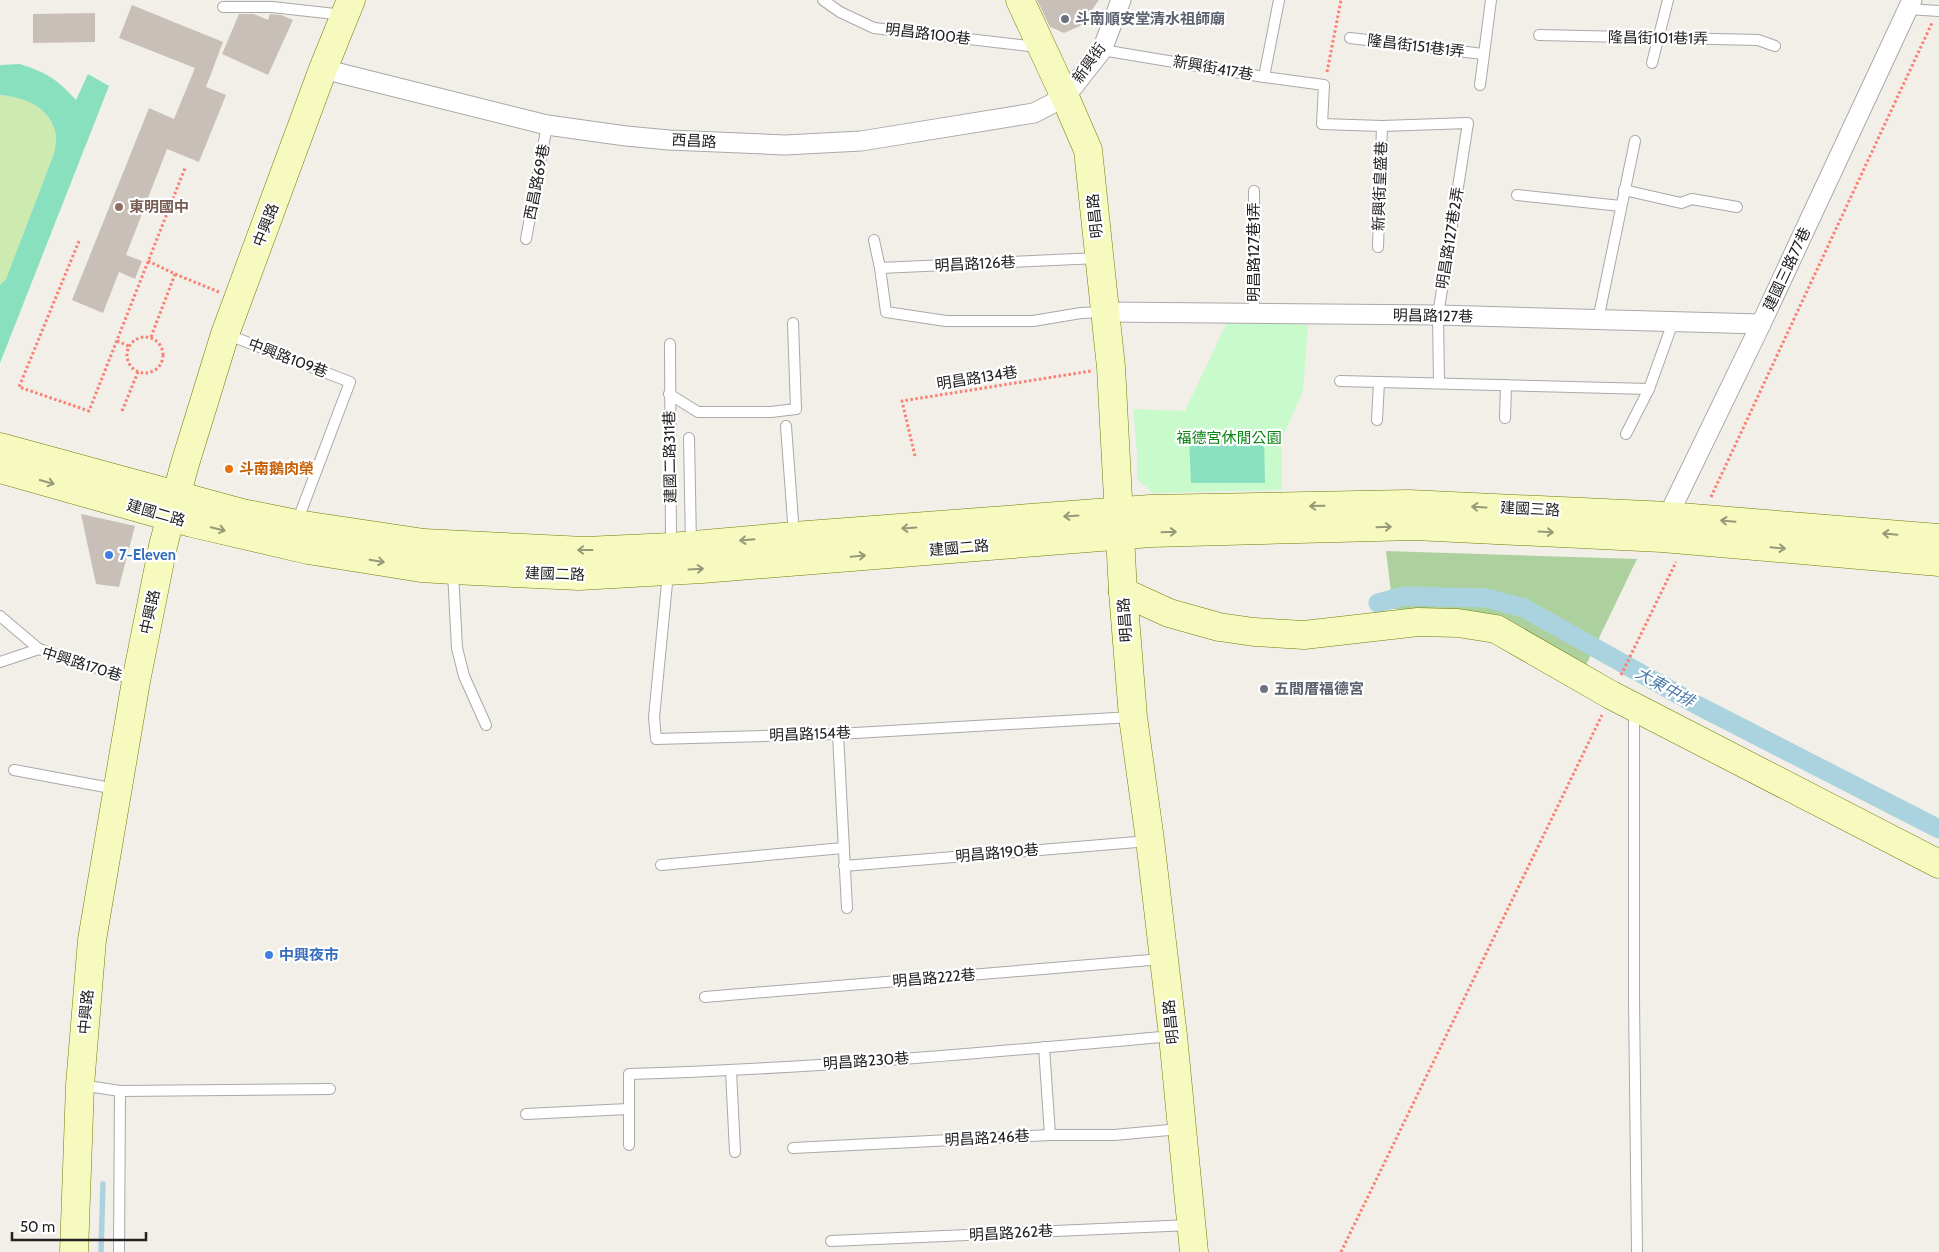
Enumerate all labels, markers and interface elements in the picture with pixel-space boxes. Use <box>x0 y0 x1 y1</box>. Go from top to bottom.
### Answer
place label: 斗南順安堂清水祖師廟 <box>1075 10 1225 28</box>
marker: 斗南順安堂清水祖師廟 <box>1059 13 1071 25</box>
street label: 明昌路100巷 <box>884 20 972 48</box>
street label: 隆昌街101巷1弄 <box>1608 28 1708 48</box>
street label: 隆昌街151巷1弄 <box>1366 31 1466 61</box>
street label: 新興街 <box>1069 39 1109 87</box>
street label: 新興街417巷 <box>1171 52 1255 84</box>
street label: 西昌路 <box>671 131 717 151</box>
street label: 新興街皇盛巷 <box>1369 141 1391 231</box>
street label: 西昌路69巷 <box>521 142 553 222</box>
street label: 明昌路127巷2弄 <box>1433 186 1467 290</box>
street label: 明昌路 <box>1084 193 1106 239</box>
place label: 東明國中 <box>129 198 189 216</box>
marker: 東明國中 <box>113 201 125 213</box>
street label: 中興路 <box>250 201 282 249</box>
street label: 明昌路127巷1弄 <box>1245 202 1263 302</box>
street label: 建國三路77巷 <box>1760 224 1814 314</box>
street label: 明昌路126巷 <box>934 253 1016 275</box>
street label: 明昌路127巷 <box>1393 306 1473 326</box>
street label: 中興路109巷 <box>246 335 330 381</box>
street label: 明昌路134巷 <box>935 363 1019 393</box>
street label: 建國二路311巷 <box>660 410 680 504</box>
park label: 福德宮休閒公園 <box>1176 429 1282 447</box>
place label: 斗南鵝肉榮 <box>239 460 314 478</box>
marker: 斗南鵝肉榮 <box>223 463 235 475</box>
one-way arrow <box>39 478 55 488</box>
street label: 建國二路 <box>125 496 187 530</box>
street label: 建國三路 <box>1500 498 1560 520</box>
one-way arrow <box>1309 501 1325 510</box>
one-way arrow <box>1471 502 1488 512</box>
one-way arrow <box>1064 511 1080 520</box>
one-way arrow <box>1721 516 1737 526</box>
one-way arrow <box>1376 522 1392 531</box>
one-way arrow <box>901 523 917 532</box>
one-way arrow <box>209 525 225 534</box>
one-way arrow <box>1161 528 1177 537</box>
one-way arrow <box>1538 528 1554 537</box>
one-way arrow <box>1883 530 1899 539</box>
one-way arrow <box>739 535 755 545</box>
street label: 建國二路 <box>928 536 990 560</box>
one-way arrow <box>1770 543 1786 553</box>
one-way arrow <box>577 545 594 555</box>
place label: 7-Eleven <box>119 546 176 564</box>
marker: 7-Eleven <box>103 549 115 561</box>
one-way arrow <box>849 552 865 561</box>
one-way arrow <box>368 557 384 567</box>
street label: 建國二路 <box>525 564 585 584</box>
one-way arrow <box>688 565 704 574</box>
street label: 中興路 <box>137 588 163 636</box>
street label: 明昌路 <box>1114 597 1136 643</box>
street label: 中興路170巷 <box>40 643 124 685</box>
water label: 大東中排 <box>1632 663 1699 712</box>
place label: 五間厝福德宮 <box>1274 680 1364 698</box>
marker: 五間厝福德宮 <box>1258 683 1270 695</box>
street label: 明昌路154巷 <box>769 724 851 744</box>
street label: 明昌路190巷 <box>954 840 1040 866</box>
place label: 中興夜市 <box>279 946 339 964</box>
marker: 中興夜市 <box>263 949 275 961</box>
street label: 明昌路222巷 <box>892 965 976 991</box>
street label: 中興路 <box>75 989 97 1035</box>
street label: 明昌路 <box>1160 999 1182 1045</box>
street label: 明昌路230巷 <box>822 1049 910 1073</box>
street label: 明昌路246巷 <box>944 1127 1030 1149</box>
scale bar <box>12 1210 146 1242</box>
text: 50 m <box>20 1218 55 1236</box>
street label: 明昌路262巷 <box>968 1222 1054 1244</box>

